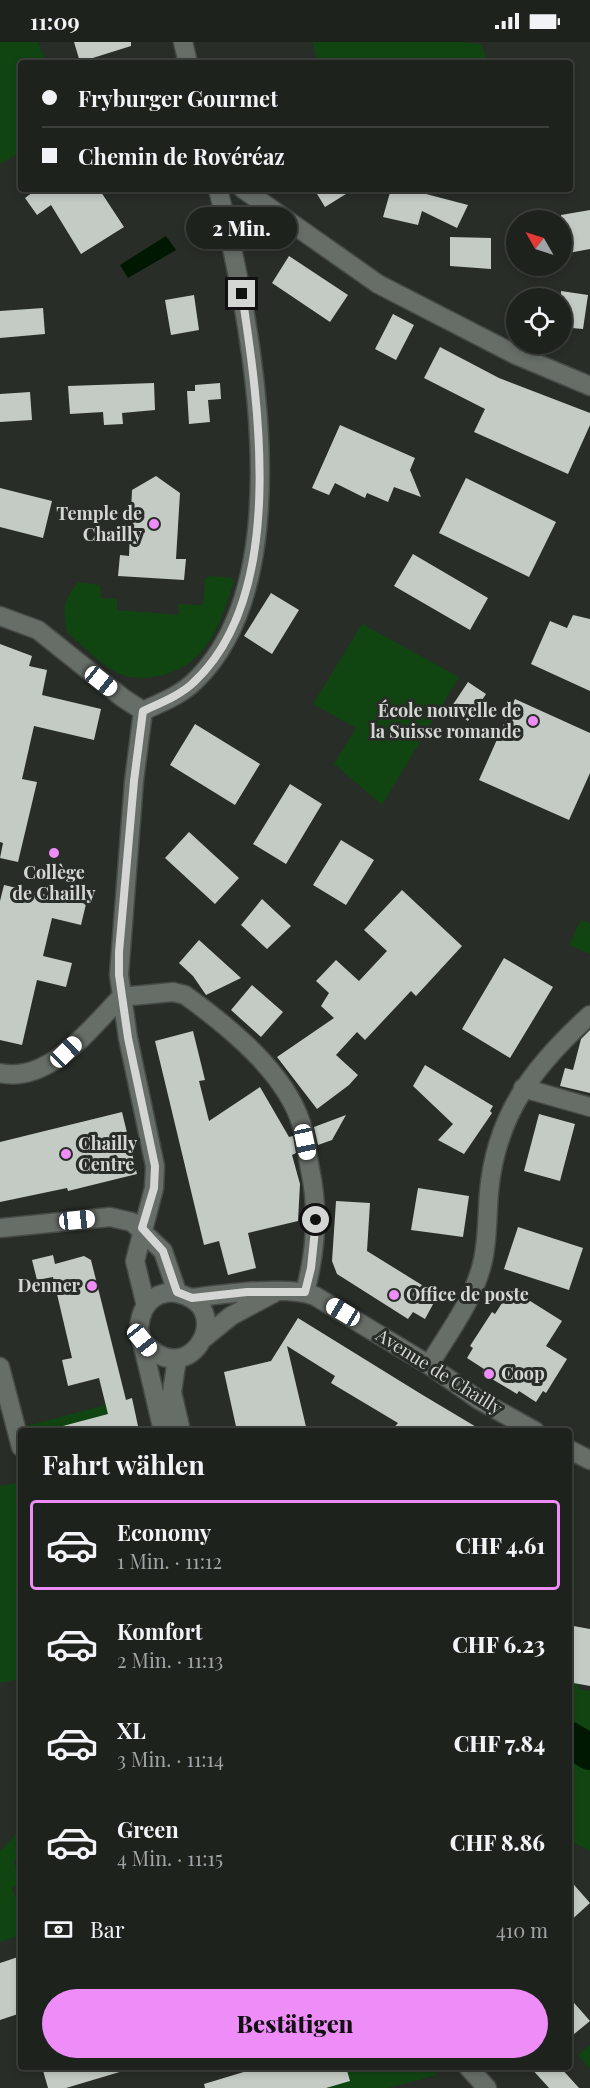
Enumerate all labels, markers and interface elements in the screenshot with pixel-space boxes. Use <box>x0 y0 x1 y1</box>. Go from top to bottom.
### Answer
text: 11:09 <box>30 6 80 36</box>
text: Fryburger Gourmet <box>78 83 278 113</box>
text: Chemin de Rovéréaz <box>78 141 285 171</box>
callout: 2 Min. <box>186 207 298 249</box>
north arrow <box>506 210 572 276</box>
map controls <box>506 210 572 354</box>
text: 2 Min. <box>212 214 271 241</box>
route end <box>228 280 255 307</box>
button: locate <box>506 288 572 354</box>
place label: Temple de Chailly <box>56 501 143 546</box>
marker: Temple de Chailly <box>147 517 161 531</box>
car <box>81 663 121 699</box>
place label: École nouvelle de la Suisse romande <box>370 698 521 743</box>
marker: École nouvelle de la Suisse romande <box>526 714 540 728</box>
marker: Collège de Chailly <box>47 846 61 860</box>
place label: Collège de Chailly <box>12 860 96 905</box>
car <box>47 1033 85 1071</box>
car <box>292 1123 318 1161</box>
place label: Chailly Centre <box>78 1131 138 1176</box>
marker: Chailly Centre <box>59 1147 73 1161</box>
route start <box>302 1206 329 1233</box>
car <box>58 1209 96 1231</box>
place label: Denner <box>18 1273 81 1297</box>
marker: Denner <box>85 1279 99 1293</box>
place label: Office de poste <box>406 1282 529 1306</box>
marker: Office de poste <box>387 1288 401 1302</box>
car <box>323 1295 363 1329</box>
car <box>124 1320 160 1360</box>
street label: Avenue de Chailly <box>371 1322 507 1420</box>
place label: Coop <box>501 1361 545 1385</box>
marker: Coop <box>482 1367 496 1381</box>
text: Fahrt wählen <box>42 1446 205 1482</box>
text: Economy <box>117 1517 211 1547</box>
icon: car <box>45 1518 99 1572</box>
text: CHF 4.61 <box>455 1530 545 1560</box>
text: 1 Min. · 11:12 <box>117 1547 222 1574</box>
text: Komfort <box>117 1616 202 1646</box>
icon: car <box>45 1617 99 1671</box>
text: CHF 6.23 <box>452 1629 545 1659</box>
text: 2 Min. · 11:13 <box>117 1646 223 1673</box>
text: XL <box>117 1715 146 1745</box>
icon: car <box>45 1716 99 1770</box>
text: CHF 7.84 <box>454 1728 545 1758</box>
text: 3 Min. · 11:14 <box>117 1745 224 1772</box>
text: Green <box>117 1814 179 1844</box>
icon: car <box>45 1815 99 1869</box>
text: CHF 8.86 <box>450 1827 545 1857</box>
text: 4 Min. · 11:15 <box>117 1844 223 1871</box>
icon: cash <box>42 1913 75 1946</box>
text: Bar <box>90 1914 124 1944</box>
text: 410 m <box>496 1916 548 1943</box>
button: Bestätigen <box>42 1989 548 2058</box>

